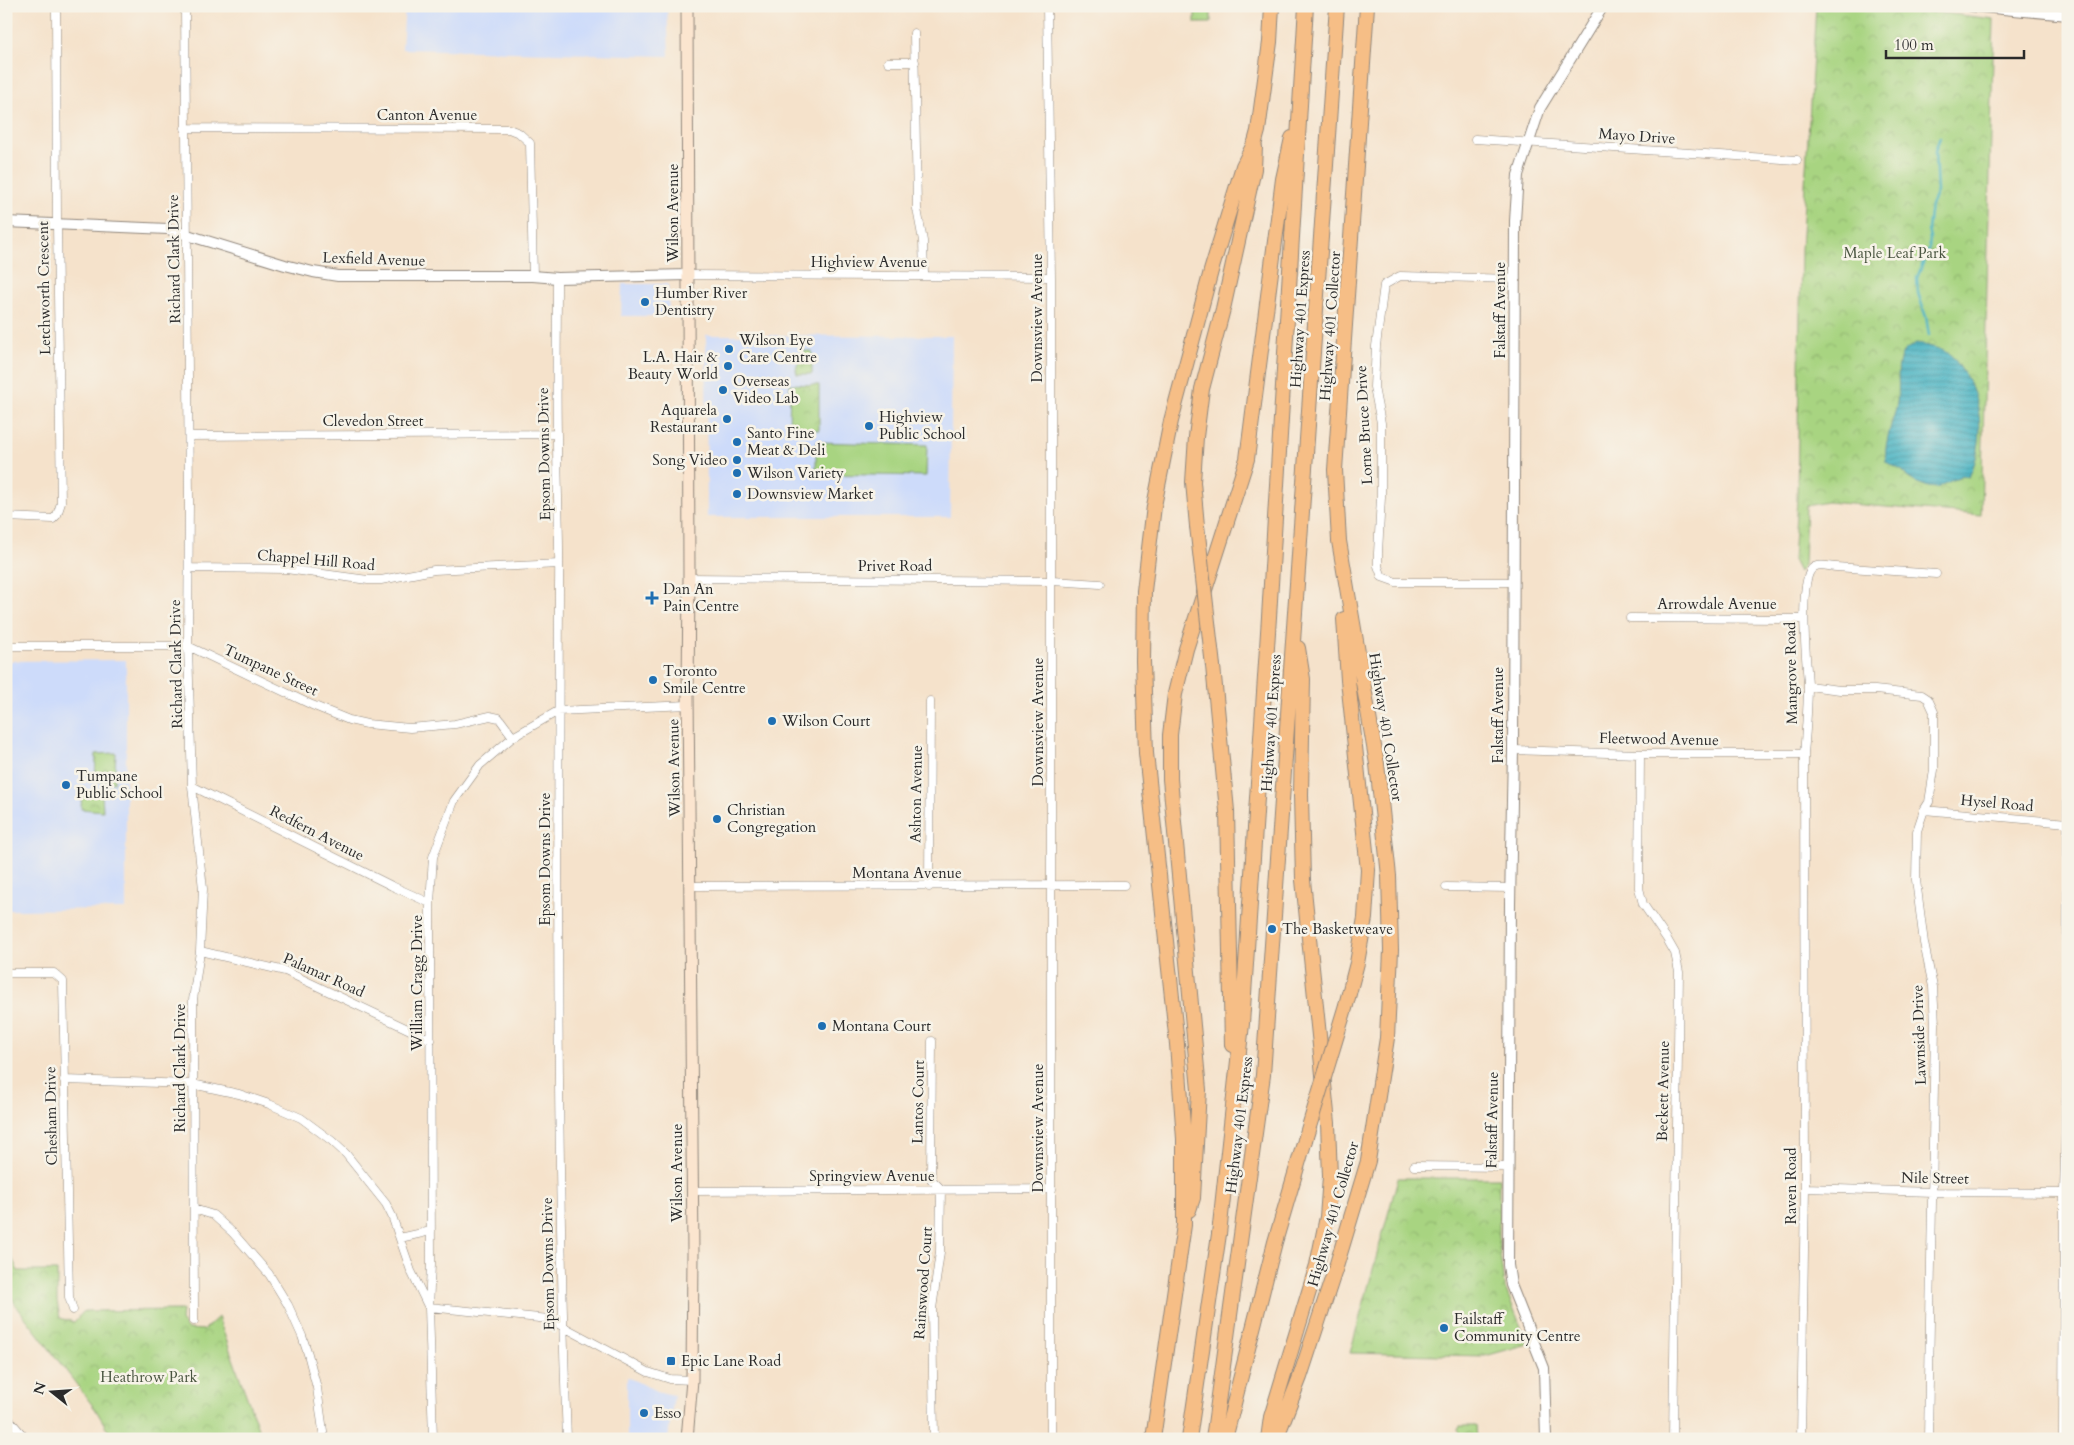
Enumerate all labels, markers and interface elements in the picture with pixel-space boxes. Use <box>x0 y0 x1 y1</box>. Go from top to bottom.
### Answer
scale bar <box>1886 28 2024 60</box>
text: 100 m <box>1894 35 1934 55</box>
street label: Canton Avenue <box>377 105 477 125</box>
street label: Mayo Drive <box>1598 123 1676 149</box>
street label: Wilson Avenue <box>663 163 683 263</box>
street label: Richard Clark Drive <box>163 194 185 324</box>
street label: Letchworth Crescent <box>33 221 55 355</box>
park label: Maple Leaf Park <box>1843 243 1947 263</box>
street label: Lexfield Avenue <box>322 247 426 271</box>
street label: Highway 401 Express <box>1285 249 1315 389</box>
street label: Highway 401 Collector <box>1315 250 1345 402</box>
street label: Highview Avenue <box>811 252 928 272</box>
street label: Downsview Avenue <box>1027 253 1047 383</box>
street label: Falstaff Avenue <box>1490 261 1510 358</box>
place label: Humber River Dentistry <box>655 283 748 320</box>
marker: Humber River Dentistry <box>639 296 651 308</box>
place label: Wilson Eye Care Centre <box>738 330 817 367</box>
marker: Wilson Eye Care Centre <box>723 343 735 355</box>
place label: L.A. Hair & Beauty World <box>628 347 718 384</box>
marker: L.A. Hair & Beauty World <box>722 360 734 372</box>
street label: Lorne Bruce Drive <box>1351 364 1377 485</box>
place label: Overseas Video Lab <box>733 371 799 408</box>
marker: Overseas Video Lab <box>717 384 729 396</box>
street label: Epsom Downs Drive <box>533 387 555 521</box>
place label: Aquarela Restaurant <box>650 400 718 437</box>
place label: Highview Public School <box>879 407 966 444</box>
street label: Clevedon Street <box>322 411 424 431</box>
marker: Aquarela Restaurant <box>721 413 733 425</box>
marker: Highview Public School <box>863 420 875 432</box>
place label: Santo Fine Meat & Deli <box>747 423 825 460</box>
marker: Santo Fine Meat & Deli <box>731 436 743 448</box>
place label: Song Video <box>652 450 727 470</box>
marker: Song Video <box>731 454 743 466</box>
place label: Wilson Variety <box>746 463 844 483</box>
marker: Wilson Variety <box>731 467 743 479</box>
place label: Downsview Market <box>747 484 873 504</box>
marker: Downsview Market <box>731 488 743 500</box>
street label: Chappel Hill Road <box>256 545 376 575</box>
street label: Privet Road <box>858 556 932 576</box>
place label: Dan An Pain Centre <box>663 579 739 616</box>
marker: Dan An Pain Centre <box>645 591 659 605</box>
street label: Arrowdale Avenue <box>1657 594 1777 614</box>
street label: Richard Clark Drive <box>165 599 187 729</box>
street label: Mangrove Road <box>1780 622 1802 724</box>
street label: Tumpane Street <box>221 639 322 701</box>
street label: Highway 401 Collector <box>1364 651 1408 803</box>
street label: Highway 401 Express <box>1256 653 1286 793</box>
street label: Downsview Avenue <box>1028 657 1048 787</box>
place label: Toronto Smile Centre <box>663 661 746 698</box>
street label: Falstaff Avenue <box>1488 666 1508 763</box>
marker: Toronto Smile Centre <box>647 674 659 686</box>
place label: Wilson Court <box>781 711 871 731</box>
marker: Wilson Court <box>766 715 778 727</box>
street label: Wilson Avenue <box>663 718 685 819</box>
street label: Fleetwood Avenue <box>1599 728 1719 750</box>
street label: Ashton Avenue <box>905 745 927 843</box>
place label: Tumpane Public School <box>76 766 163 803</box>
marker: Tumpane Public School <box>60 779 72 791</box>
street label: Hysel Road <box>1960 790 2034 816</box>
street label: Epsom Downs Drive <box>535 792 555 926</box>
place label: Christian Congregation <box>727 800 817 837</box>
street label: Redfern Avenue <box>266 801 368 865</box>
marker: Christian Congregation <box>711 813 723 825</box>
street label: Montana Avenue <box>852 863 962 883</box>
street label: William Cragg Drive <box>407 915 427 1052</box>
place label: The Basketweave <box>1282 919 1393 939</box>
marker: The Basketweave <box>1266 923 1278 935</box>
street label: Palamar Road <box>280 948 368 1002</box>
street label: Lawnside Drive <box>1907 984 1931 1086</box>
street label: Richard Clark Drive <box>170 1003 190 1133</box>
place label: Montana Court <box>832 1016 931 1036</box>
marker: Montana Court <box>816 1020 828 1032</box>
street label: Beckett Avenue <box>1652 1040 1674 1142</box>
street label: Highway 401 Express <box>1221 1055 1257 1195</box>
street label: Lantos Court <box>907 1060 929 1144</box>
street label: Downsview Avenue <box>1028 1063 1048 1193</box>
street label: Chesham Drive <box>40 1066 62 1166</box>
street label: Falstaff Avenue <box>1481 1071 1503 1169</box>
street label: Wilson Avenue <box>667 1123 687 1223</box>
street label: Highway 401 Collector <box>1303 1139 1363 1289</box>
street label: Raven Road <box>1781 1148 1801 1224</box>
street label: Springview Avenue <box>809 1166 935 1186</box>
street label: Nile Street <box>1901 1167 1969 1189</box>
street label: Epsom Downs Drive <box>537 1197 559 1331</box>
street label: Rainswood Court <box>909 1226 937 1340</box>
place label: Failstaff Community Centre <box>1454 1309 1581 1346</box>
marker: Failstaff Community Centre <box>1438 1322 1450 1334</box>
place label: Epic Lane Road <box>681 1351 781 1371</box>
marker: Epic Lane Road <box>665 1355 677 1367</box>
park label: Heathrow Park <box>100 1367 198 1387</box>
north arrow <box>28 1368 78 1418</box>
text: N <box>29 1380 51 1397</box>
place label: Esso <box>654 1403 681 1423</box>
marker: Esso <box>638 1407 650 1419</box>

